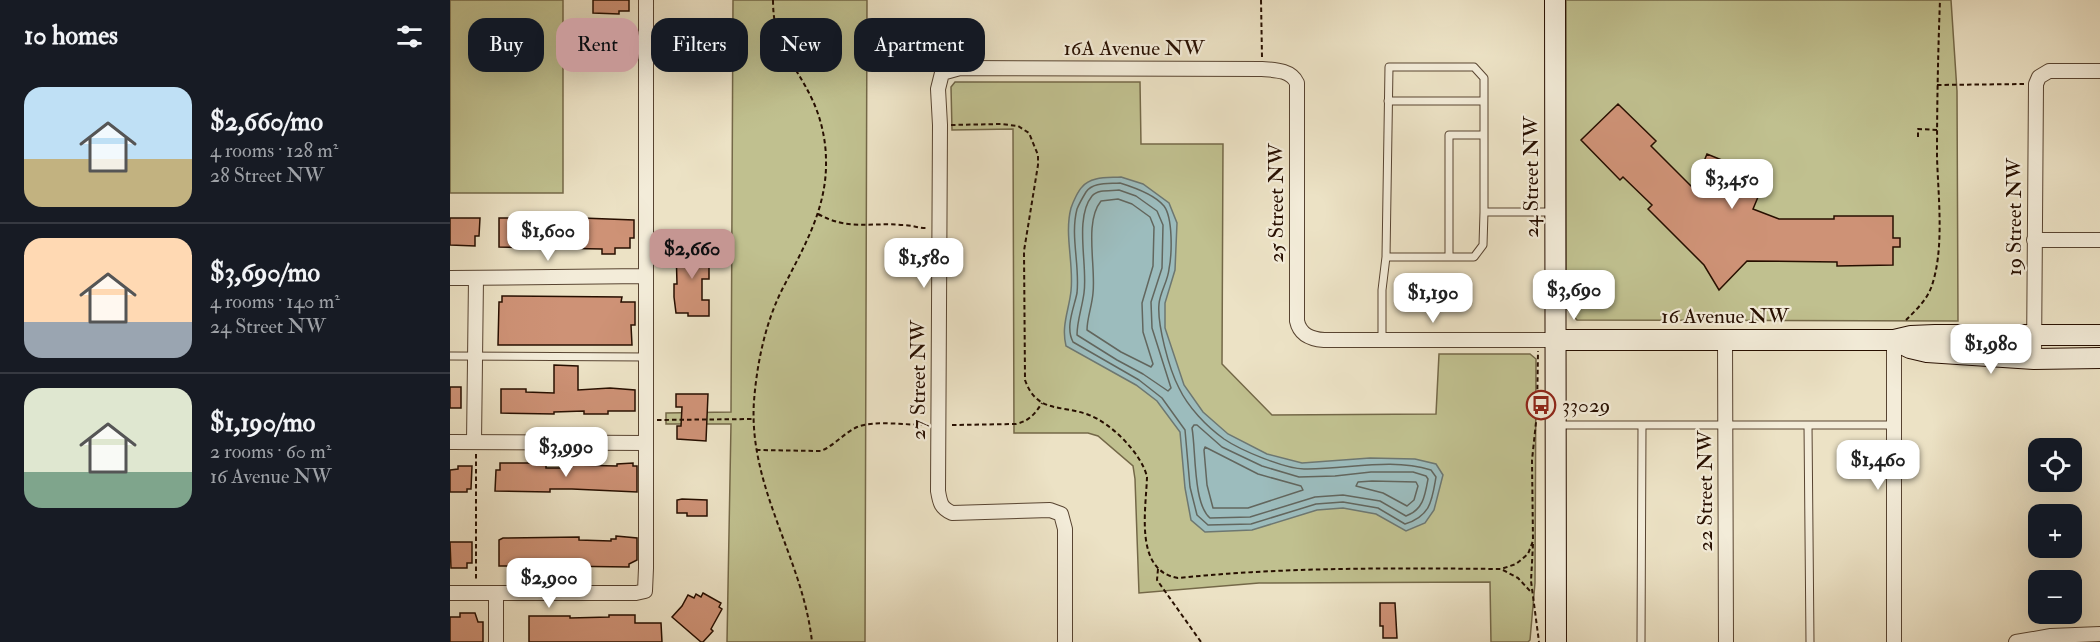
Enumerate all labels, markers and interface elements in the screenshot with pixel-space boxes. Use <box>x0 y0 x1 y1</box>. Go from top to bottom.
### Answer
chip: Buy <box>468 18 544 72</box>
chip: Rent <box>556 18 639 72</box>
chip: Filters <box>651 18 748 72</box>
chip: New <box>760 18 842 72</box>
chip: Apartment <box>854 18 985 72</box>
text: 10 homes <box>24 20 118 52</box>
icon: filters <box>393 20 426 53</box>
street label: 16A Avenue NW <box>1063 35 1205 62</box>
text: $2,660/mo <box>210 106 323 138</box>
icon: home <box>72 111 144 183</box>
street label: 24 Street NW <box>1518 116 1545 238</box>
text: 4 rooms · 128 m² <box>210 138 338 163</box>
street label: 25 Street NW <box>1263 143 1290 263</box>
street label: 19 Street NW <box>2001 157 2028 276</box>
pin: $3,450 <box>1683 159 1781 210</box>
text: 28 Street NW <box>210 163 324 188</box>
text: $3,450 <box>1705 166 1759 191</box>
pin: $1,600 <box>499 211 597 262</box>
text: $1,600 <box>521 218 575 243</box>
pin: $2,660 <box>643 229 741 280</box>
text: $2,660 <box>664 236 720 261</box>
pin: $1,580 <box>875 238 973 289</box>
text: $1,580 <box>898 245 950 270</box>
text: $3,690/mo <box>210 257 320 289</box>
icon: home <box>72 262 144 334</box>
pin: $3,690 <box>1525 270 1623 321</box>
pin: $1,190 <box>1384 273 1482 324</box>
text: $3,690 <box>1547 277 1601 302</box>
text: $1,190 <box>1408 280 1458 305</box>
text: 4 rooms · 140 m² <box>210 289 340 314</box>
street label: 16 Avenue NW <box>1661 303 1790 330</box>
text: 24 Street NW <box>210 314 326 339</box>
street label: 27 Street NW <box>905 319 932 440</box>
pin: $1,980 <box>1942 324 2040 375</box>
text: $1,980 <box>1964 331 2018 356</box>
bus stop icon: 33029 <box>1525 389 1557 421</box>
place label: 33029 <box>1562 392 1610 419</box>
text: $1,190/mo <box>210 407 315 439</box>
icon: home <box>72 412 144 484</box>
pin: $3,990 <box>517 427 615 478</box>
street label: 22 Street NW <box>1692 430 1719 551</box>
text: $3,990 <box>539 434 593 459</box>
map controls <box>2028 438 2082 624</box>
button: locate <box>2028 438 2082 492</box>
text: 2 rooms · 60 m² <box>210 439 331 464</box>
pin: $1,460 <box>1829 440 1927 491</box>
text: $1,460 <box>1851 447 1905 472</box>
text: 16 Avenue NW <box>210 464 332 489</box>
button: + <box>2028 504 2082 558</box>
pin: $2,900 <box>500 558 598 609</box>
text: $2,900 <box>521 565 577 590</box>
button: − <box>2028 570 2082 624</box>

